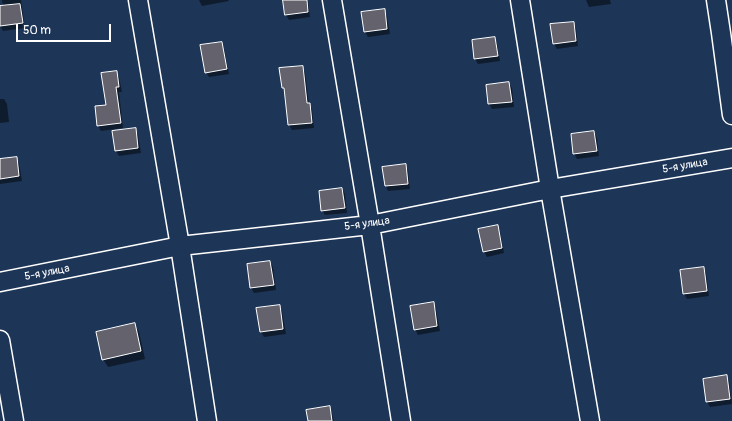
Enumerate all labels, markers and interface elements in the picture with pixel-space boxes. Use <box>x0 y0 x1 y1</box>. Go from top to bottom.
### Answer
scale bar <box>18 16 113 42</box>
text: 50 m <box>23 23 51 38</box>
street label: 5-я улица <box>661 156 709 176</box>
street label: 5-я улица <box>344 214 390 234</box>
street label: 5-я улица <box>23 262 71 284</box>

